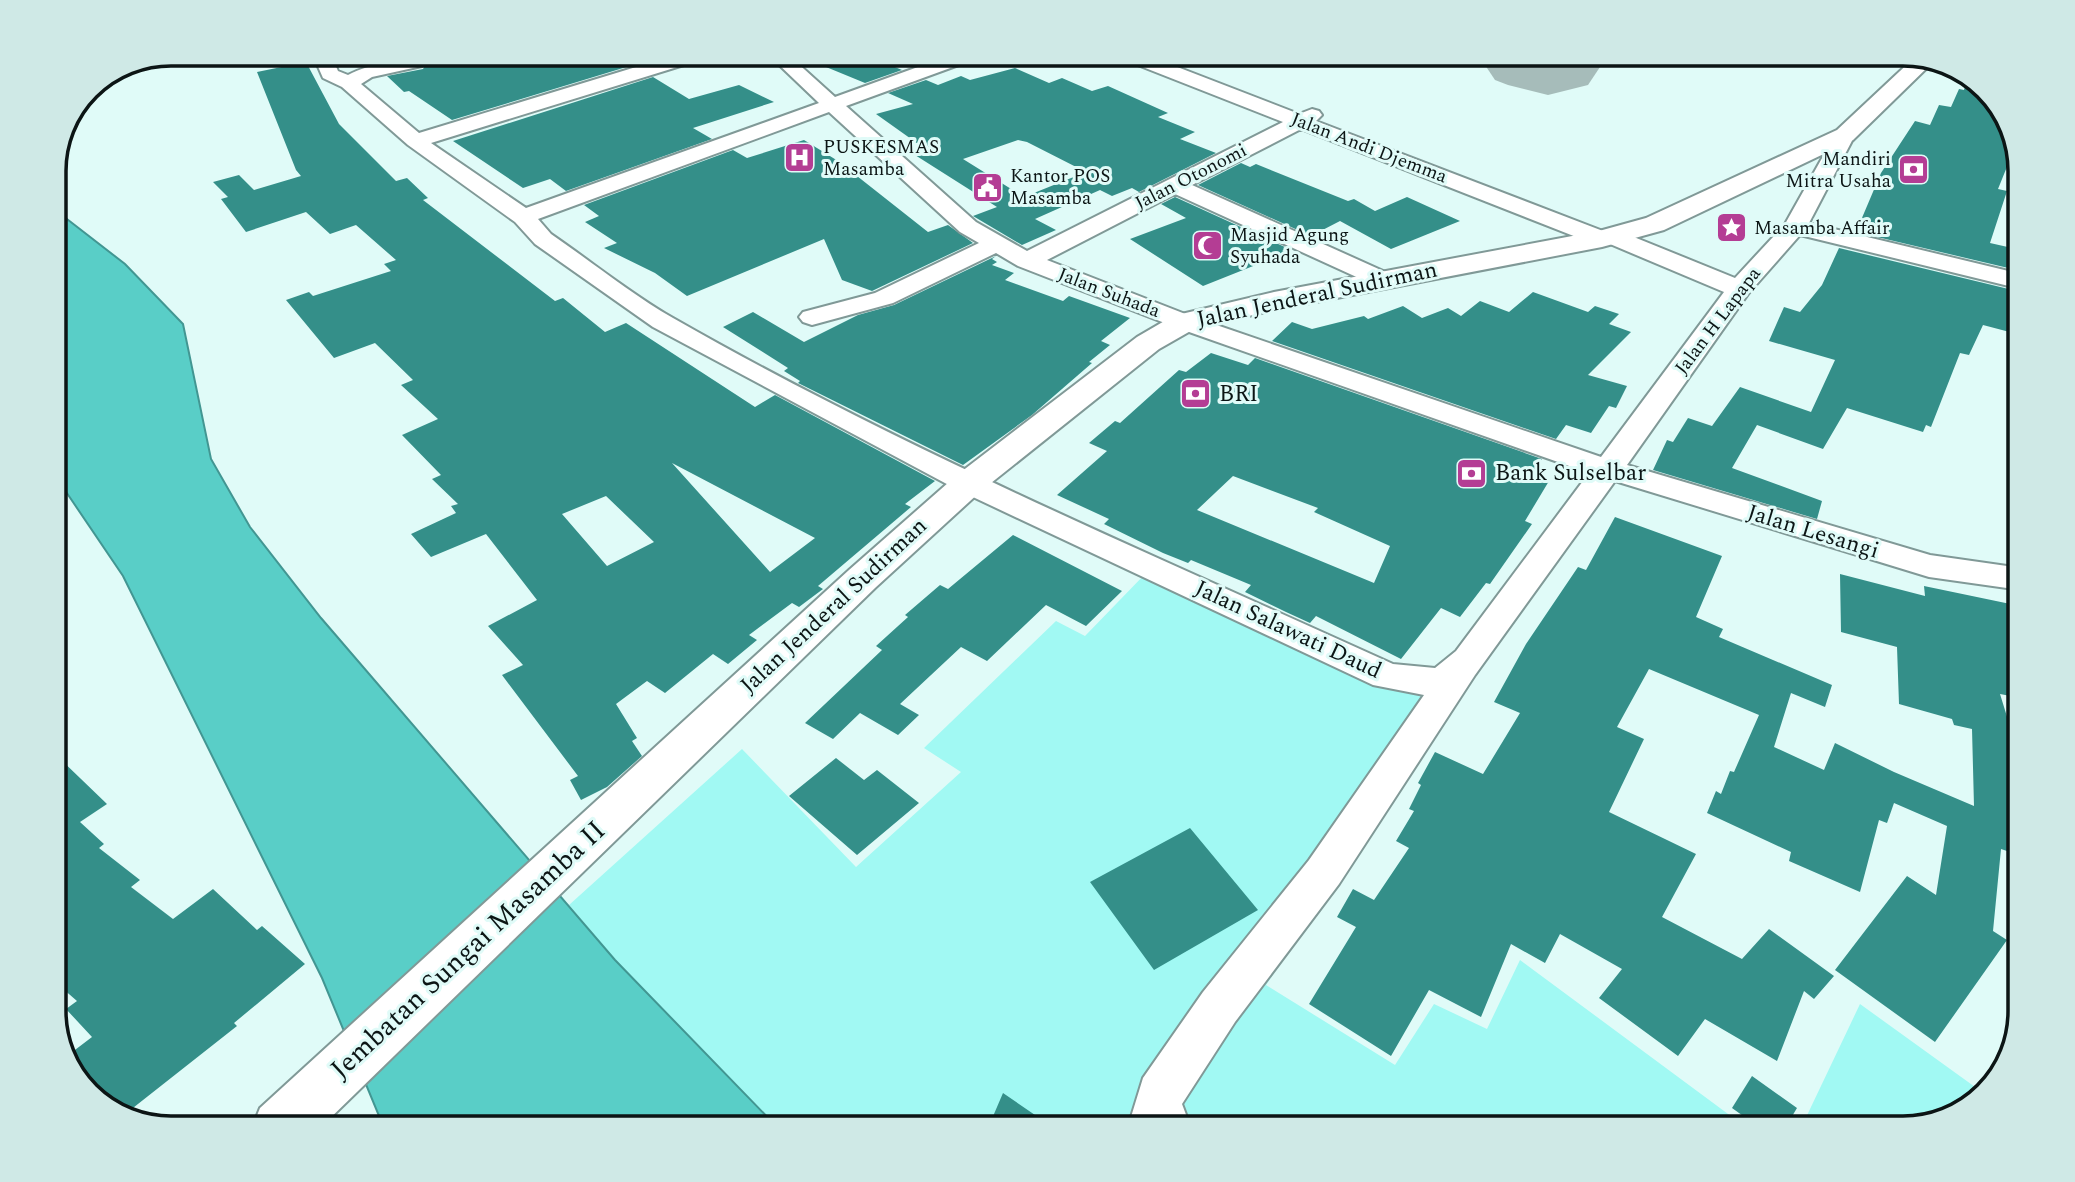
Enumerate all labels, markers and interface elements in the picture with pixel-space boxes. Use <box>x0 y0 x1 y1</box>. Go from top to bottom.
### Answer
street label: Jalan Andi Djemma <box>1287 105 1452 191</box>
place label: PUSKESMAS Masamba <box>823 133 939 184</box>
street label: Jalan Otonomi <box>1130 136 1252 218</box>
hospital icon: PUSKESMAS Masamba <box>783 141 817 175</box>
place label: Mandiri Mitra Usaha <box>1785 145 1892 196</box>
bank icon: Mandiri Mitra Usaha <box>1897 153 1931 187</box>
place label: Kantor POS Masamba <box>1010 162 1110 213</box>
public building icon: Kantor POS Masamba <box>970 170 1004 204</box>
place icon: Masamba Affair <box>1714 211 1748 245</box>
place label: Masamba Affair <box>1754 214 1890 243</box>
place label: Masjid Agung Syuhada <box>1230 221 1349 272</box>
mosque icon: Masjid Agung Syuhada <box>1190 229 1224 263</box>
street label: Jalan Jenderal Sudirman <box>1193 252 1441 338</box>
street label: Jalan Suhada <box>1054 260 1165 326</box>
street label: Jalan H Lapapa <box>1668 260 1769 381</box>
bank icon: BRI <box>1179 377 1213 411</box>
place label: BRI <box>1219 377 1258 412</box>
bank icon: Bank Sulselbar <box>1455 456 1489 490</box>
place label: Bank Sulselbar <box>1495 456 1646 491</box>
street label: Jalan Lesangi <box>1743 495 1883 569</box>
street label: Jalan Jenderal Sudirman <box>732 510 936 702</box>
street label: Jalan Salawati Daud <box>1189 571 1387 689</box>
street label: Jembatan Sungai Masamba II <box>320 810 616 1090</box>

